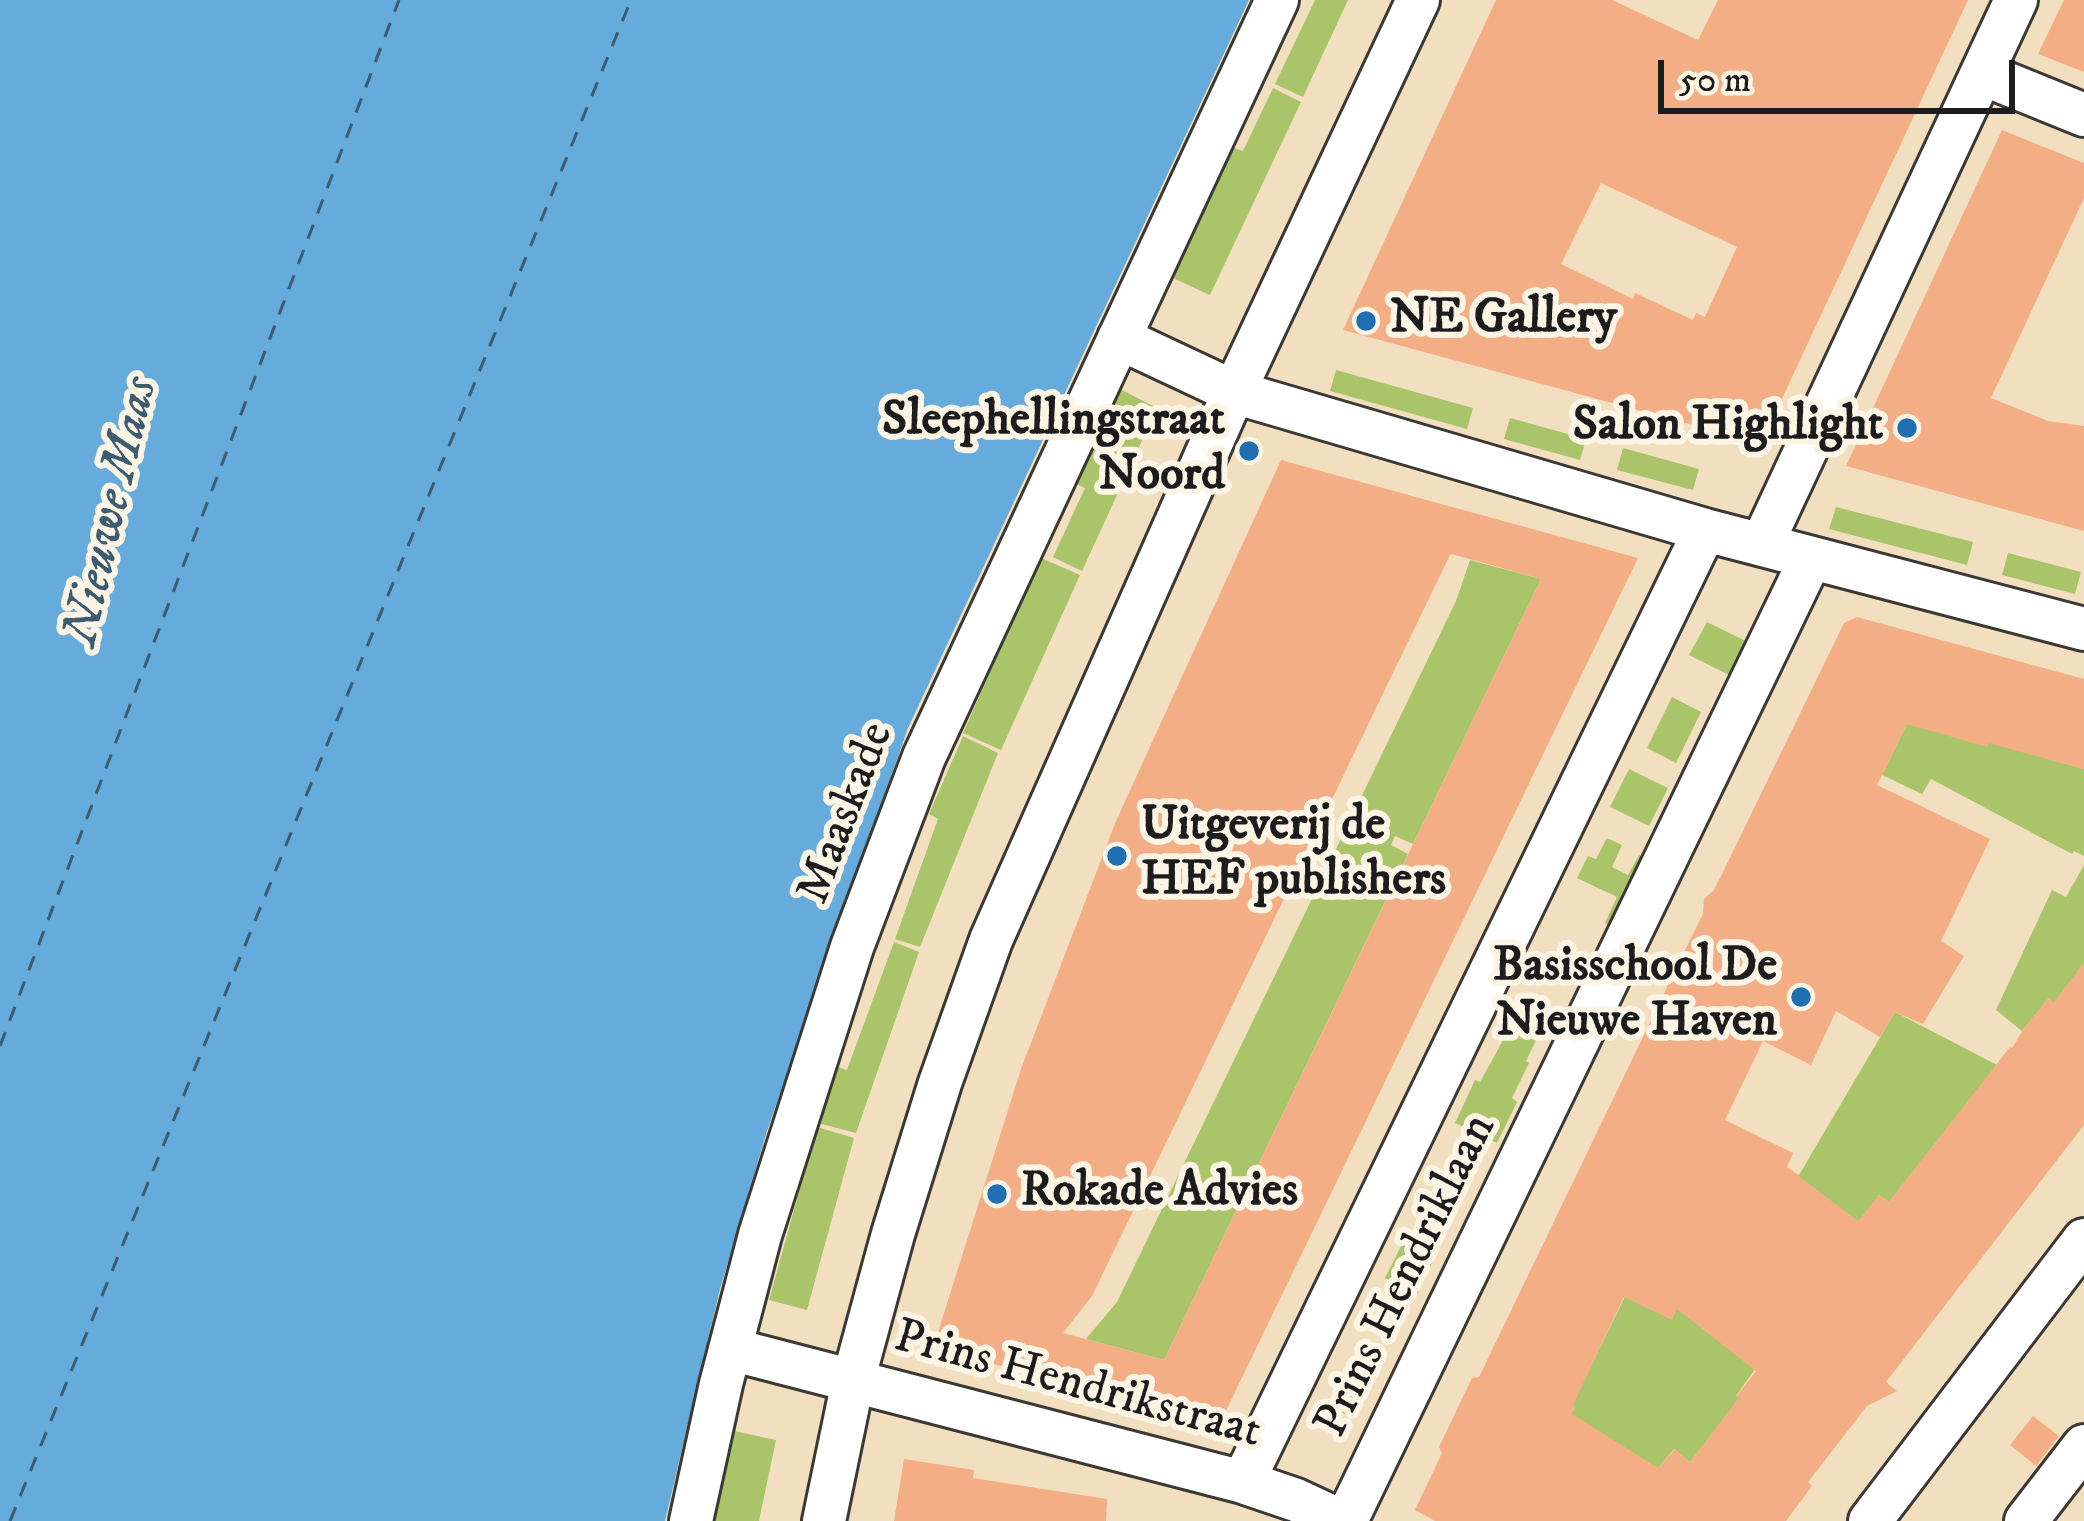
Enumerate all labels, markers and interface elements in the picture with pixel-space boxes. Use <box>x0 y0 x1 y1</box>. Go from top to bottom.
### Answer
scale bar <box>1664 36 2021 110</box>
text: 50 m <box>1679 58 1751 103</box>
place label: NE Gallery <box>1390 292 1617 350</box>
marker: NE Gallery <box>1353 308 1379 334</box>
water label: Nieuwe Maas <box>53 372 175 652</box>
place label: Sleephellingstraat Noord <box>882 394 1225 507</box>
place label: Salon Highlight <box>1573 399 1883 457</box>
marker: Salon Highlight <box>1894 415 1920 441</box>
marker: Sleephellingstraat Noord <box>1236 438 1262 464</box>
street label: Maaskade <box>787 716 909 912</box>
place label: Uitgeverij de HEF publishers <box>1141 799 1446 912</box>
marker: Uitgeverij de HEF publishers <box>1104 843 1130 869</box>
place label: Basisschool De Nieuwe Haven <box>1493 940 1777 1053</box>
marker: Basisschool De Nieuwe Haven <box>1788 984 1814 1010</box>
street label: Prins Hendriklaan <box>1305 1106 1511 1448</box>
place label: Rokade Advies <box>1021 1165 1298 1223</box>
marker: Rokade Advies <box>984 1181 1010 1207</box>
street label: Prins Hendrikstraat <box>887 1310 1267 1464</box>

